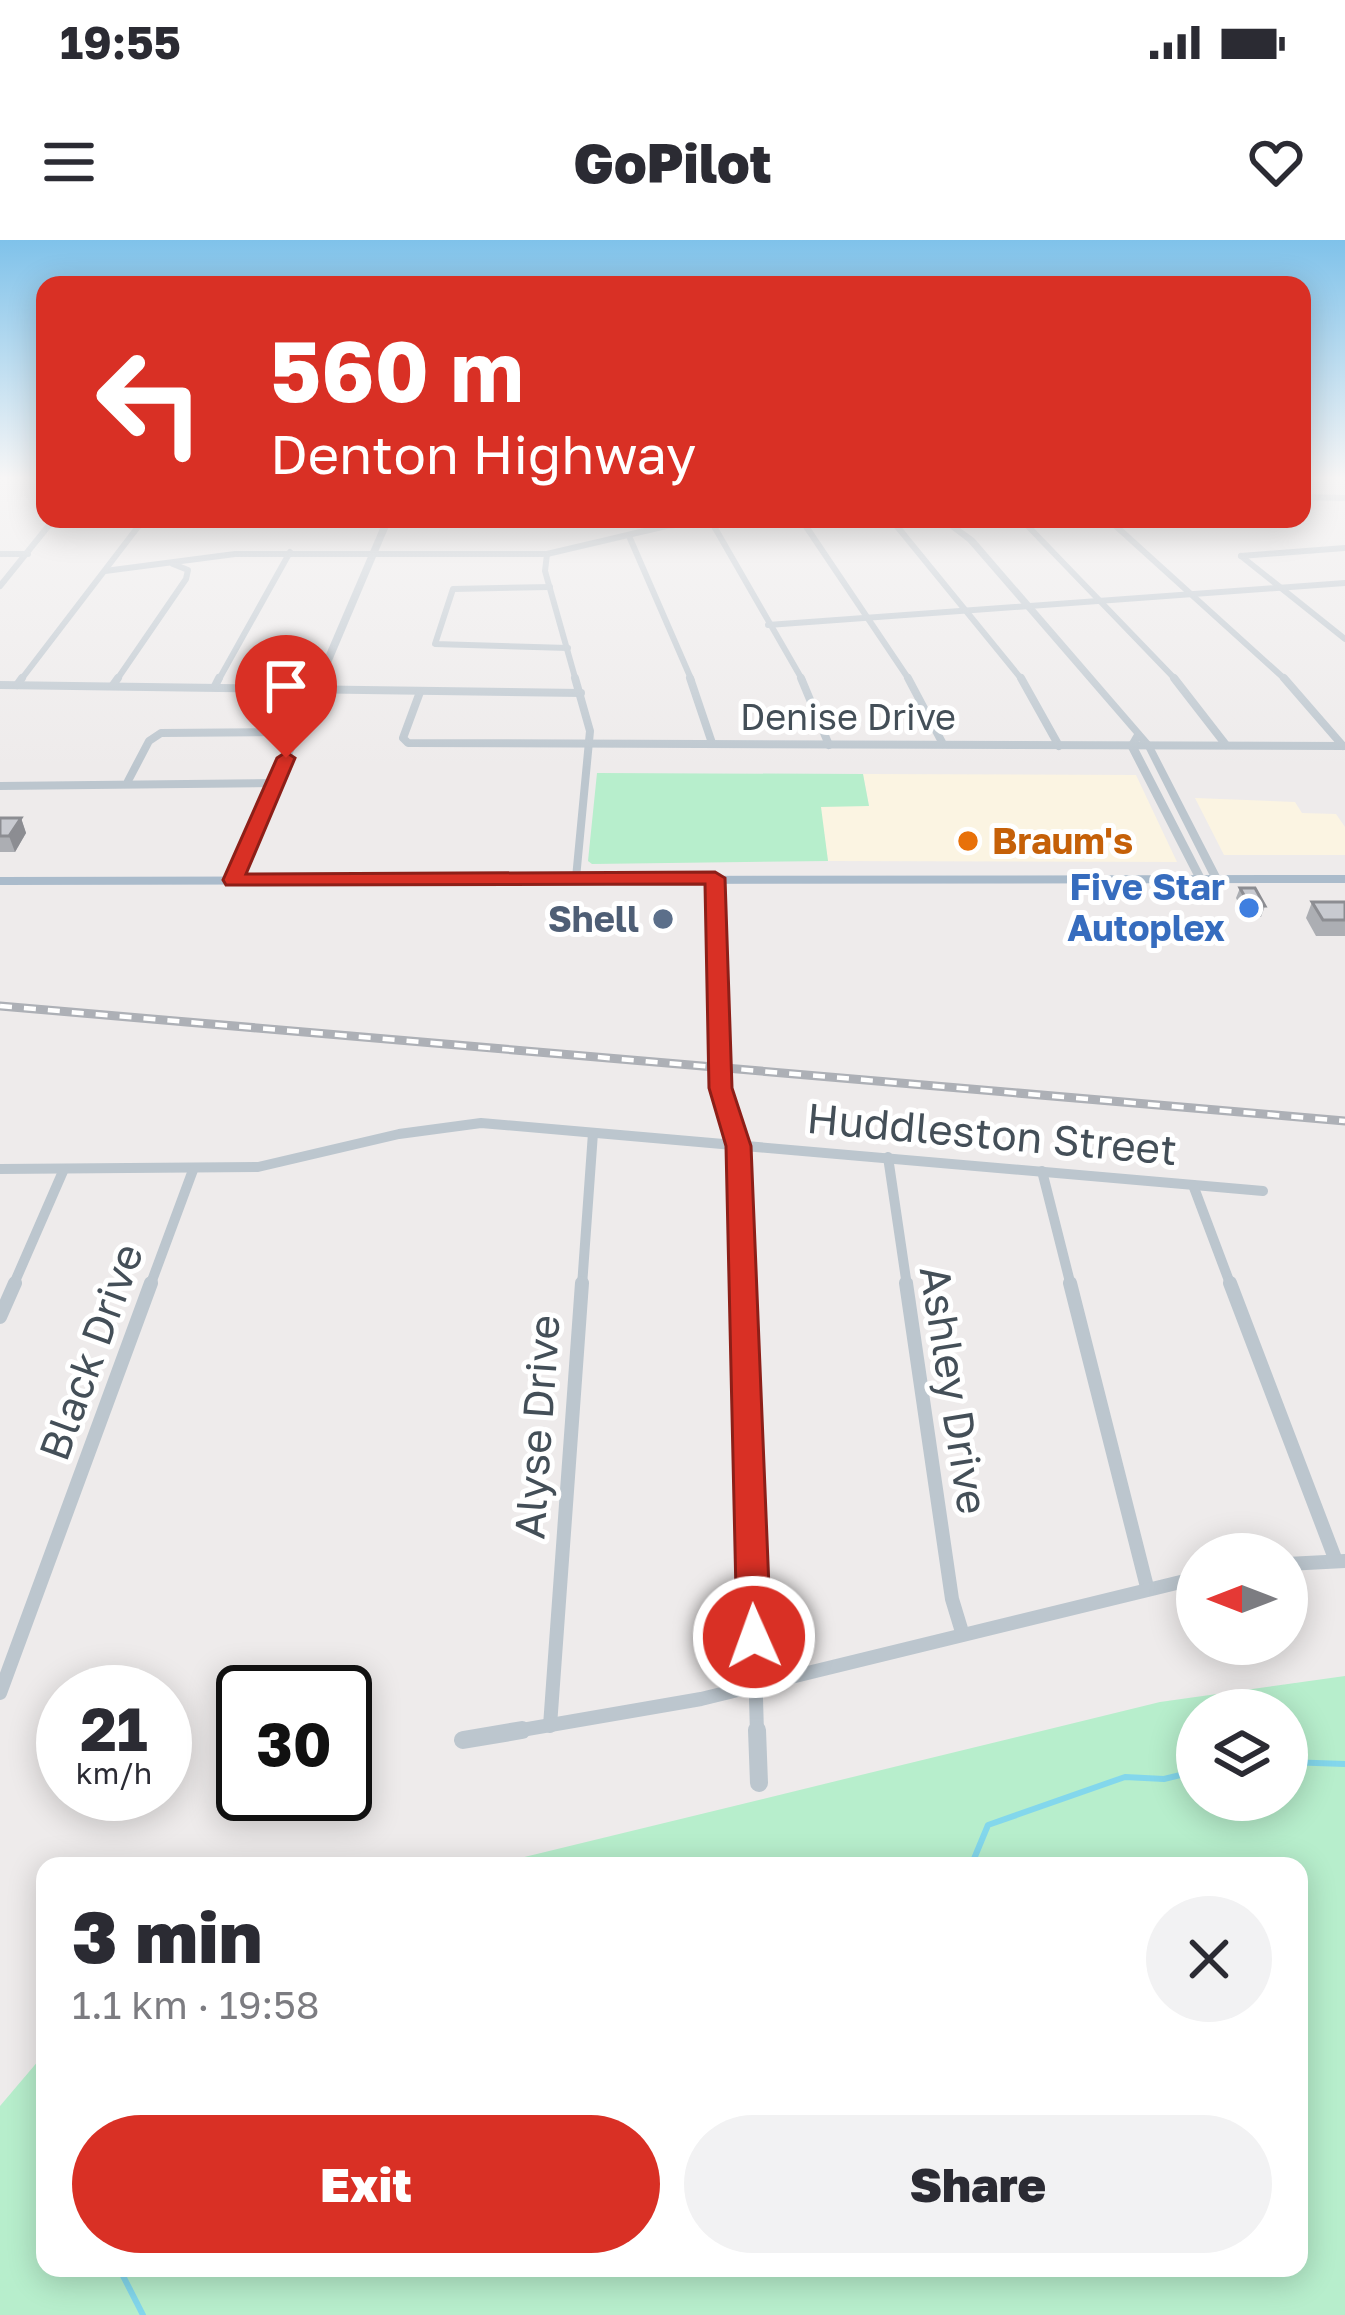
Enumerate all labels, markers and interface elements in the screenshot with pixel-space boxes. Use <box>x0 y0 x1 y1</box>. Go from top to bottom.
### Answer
text: 19:55 <box>60 15 181 69</box>
icon: menu <box>36 129 102 195</box>
icon: heart <box>1243 129 1309 195</box>
text: GoPilot <box>573 130 772 195</box>
text: 560 m <box>270 320 524 420</box>
icon: left <box>72 324 228 480</box>
text: Denton Highway <box>270 421 696 486</box>
pin <box>235 635 337 758</box>
icon: arrive <box>253 653 319 719</box>
street label: Denise Drive <box>740 695 956 738</box>
place label: Braum's <box>992 819 1133 862</box>
marker: Braum's <box>955 828 981 854</box>
place label: Five Star Autoplex <box>1067 865 1225 949</box>
marker: Five Star Autoplex <box>1236 895 1262 921</box>
place label: Shell <box>548 897 639 940</box>
marker: Shell <box>650 906 676 932</box>
street label: Huddleston Street <box>805 1092 1179 1174</box>
street label: Black Drive <box>28 1237 152 1467</box>
street label: Ashley Drive <box>911 1262 999 1518</box>
street label: Alyse Drive <box>503 1313 569 1541</box>
north arrow <box>1176 1533 1308 1665</box>
map controls <box>1176 1533 1308 1821</box>
position arrow <box>691 1574 817 1700</box>
speed limit sign: 30 <box>216 1665 372 1821</box>
button: layers <box>1176 1689 1308 1821</box>
text: 21 <box>80 1692 148 1764</box>
text: km/h <box>76 1755 152 1791</box>
text: 3 min <box>72 1892 262 1979</box>
button: close <box>1146 1896 1272 2022</box>
text: 1.1 km · 19:58 <box>72 1981 320 2028</box>
button: Exit <box>72 2115 660 2253</box>
button: Share <box>684 2115 1272 2253</box>

